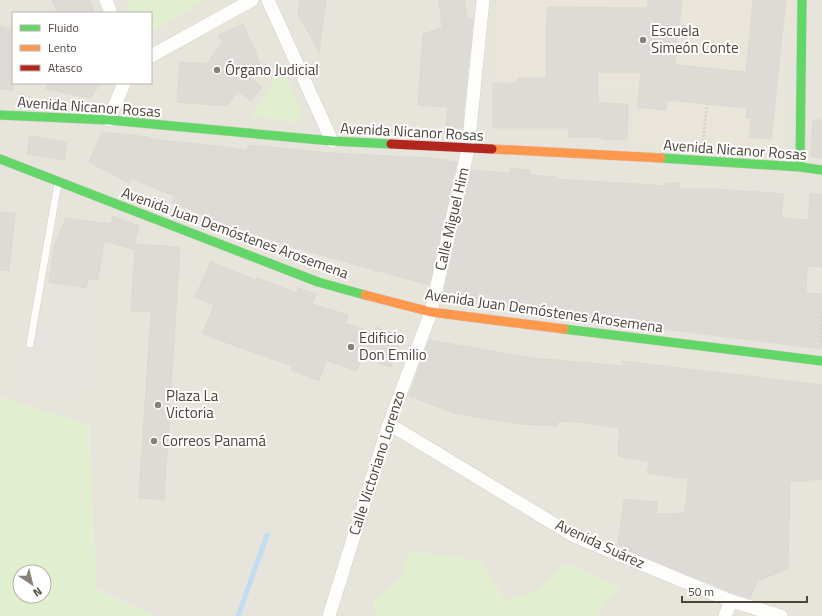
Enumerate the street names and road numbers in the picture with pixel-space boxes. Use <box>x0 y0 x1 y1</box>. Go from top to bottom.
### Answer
street label: Avenida Nicanor Rosas <box>16 90 162 123</box>
street label: Avenida Nicanor Rosas <box>340 116 484 147</box>
street label: Avenida Nicanor Rosas <box>662 133 808 166</box>
street label: Calle Miguel Him <box>428 165 475 273</box>
street label: Avenida Juan Demóstenes Arosemena <box>118 181 352 285</box>
street label: Avenida Juan Demóstenes Arosemena <box>424 282 665 339</box>
street label: Calle Victoriano Lorenzo <box>342 387 411 538</box>
street label: Avenida Suárez <box>552 513 649 574</box>

